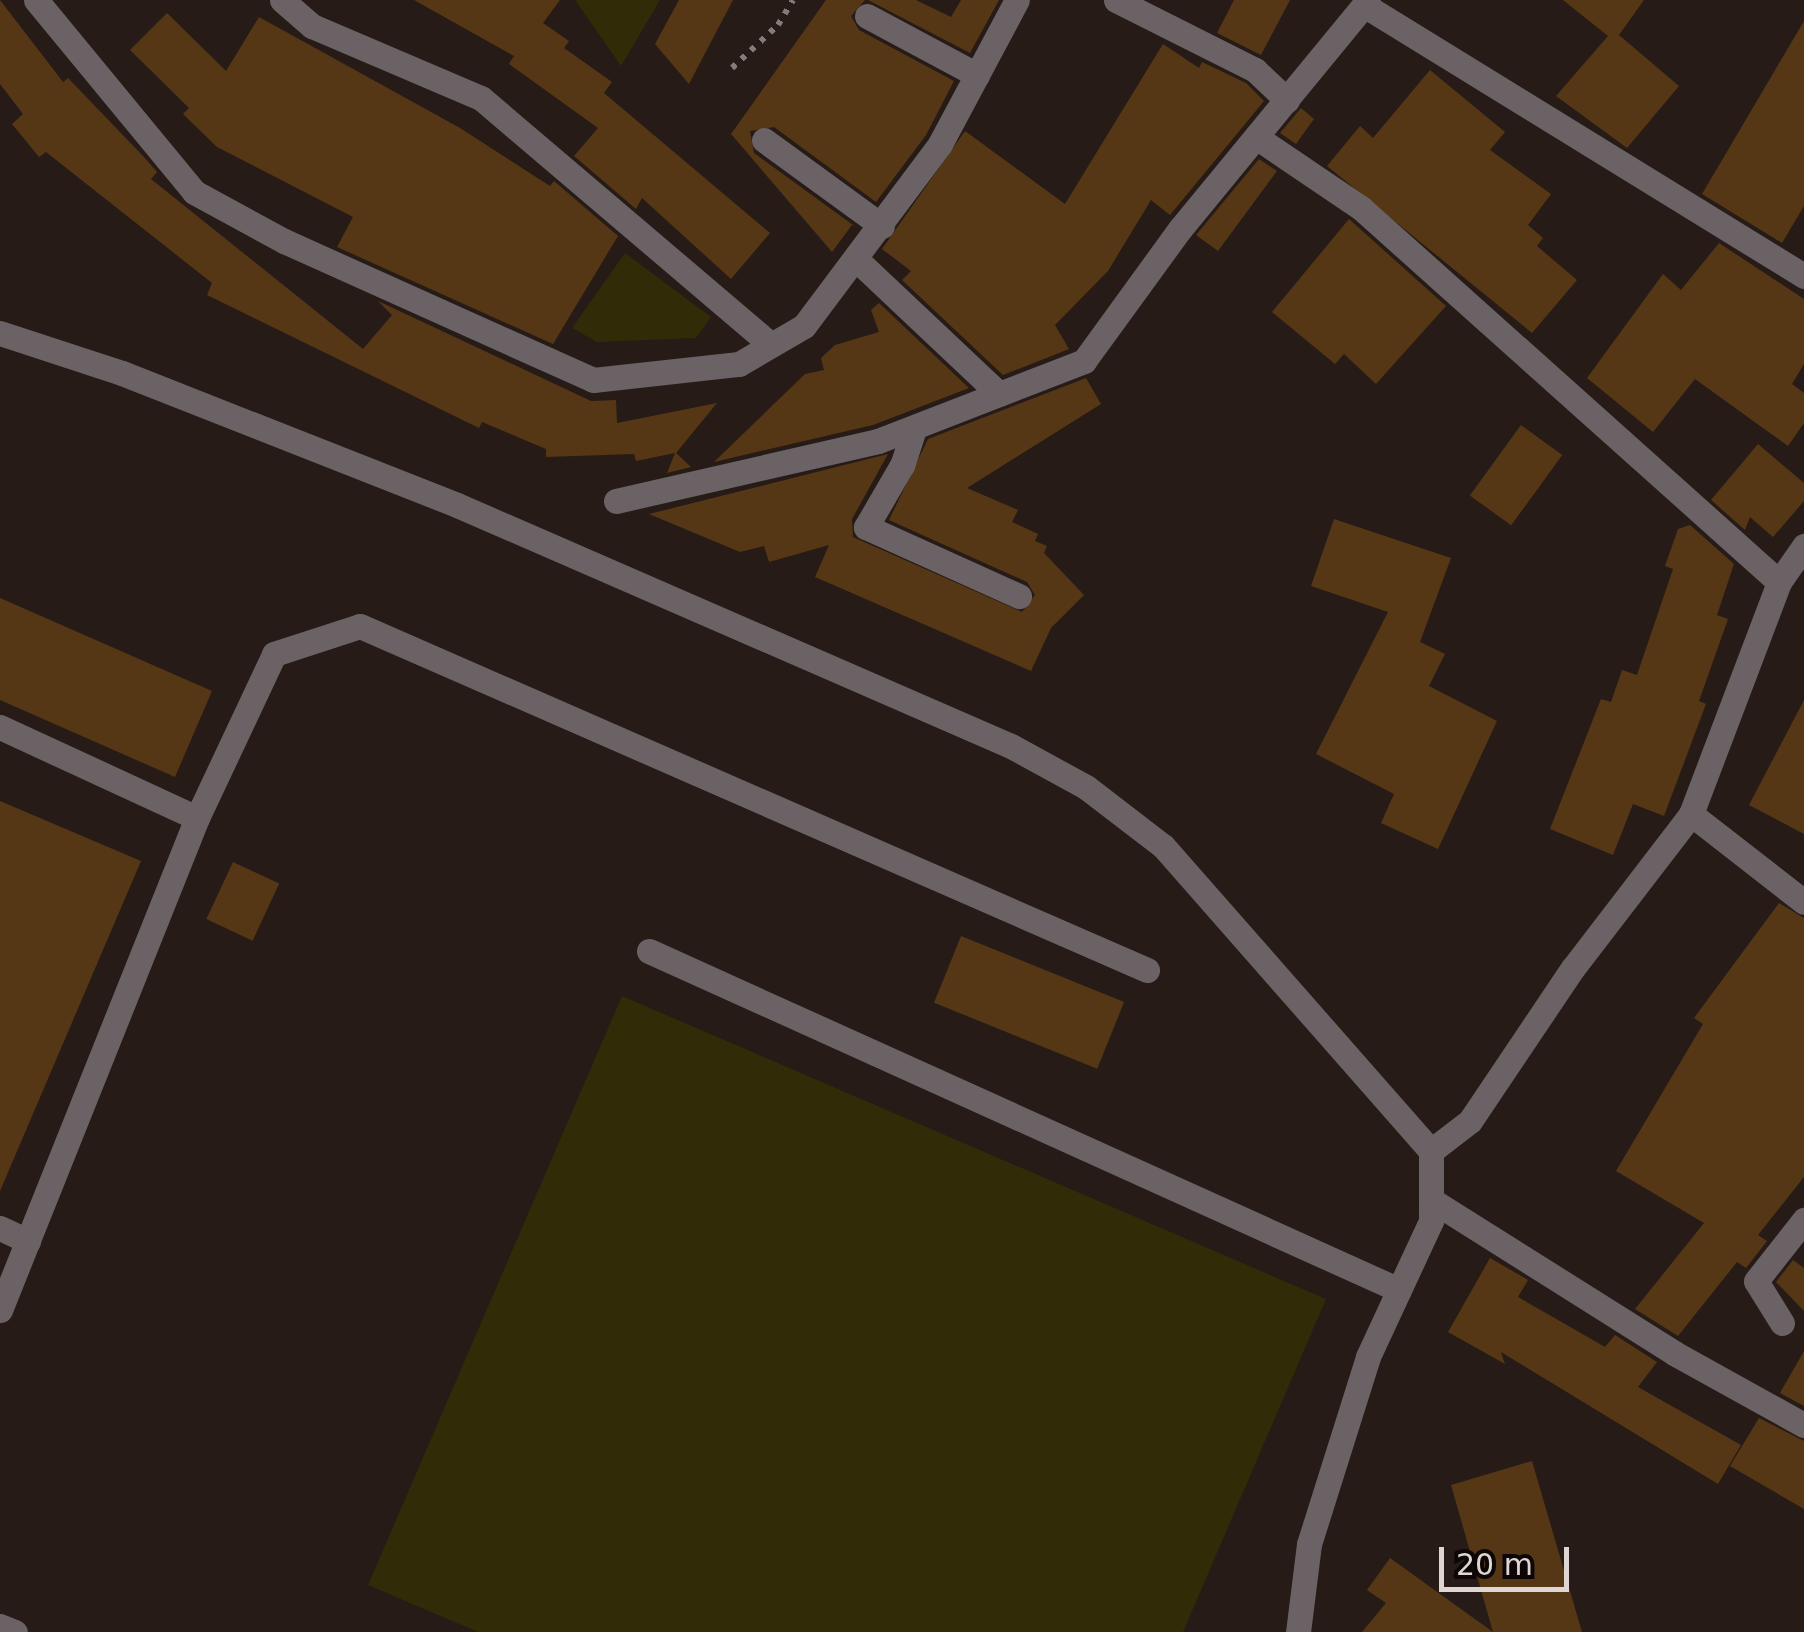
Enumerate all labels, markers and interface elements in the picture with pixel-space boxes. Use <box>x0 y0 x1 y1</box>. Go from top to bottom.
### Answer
scale bar <box>1444 1527 1574 1589</box>
text: 20 m <box>1456 1547 1533 1582</box>

